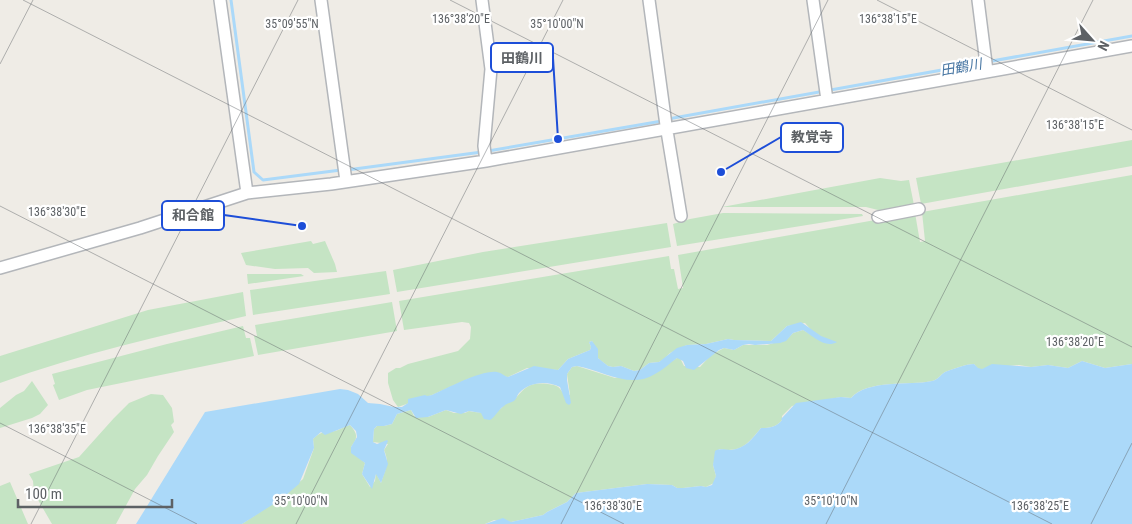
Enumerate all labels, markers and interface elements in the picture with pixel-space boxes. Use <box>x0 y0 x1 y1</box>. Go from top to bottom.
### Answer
text: 136°38'20"E <box>432 12 490 26</box>
text: 136°38'15"E <box>859 12 917 26</box>
north arrow <box>1067 15 1117 65</box>
text: 35°09'55"N <box>265 17 319 31</box>
text: 35°10'00"N <box>530 17 584 31</box>
text: N <box>1095 38 1113 53</box>
callout: 田鶴川 <box>491 43 553 72</box>
text: 田鶴川 <box>501 50 543 66</box>
water label: 田鶴川 <box>939 55 985 79</box>
text: 136°38'15"E <box>1046 118 1104 132</box>
callout: 教覚寺 <box>781 123 843 152</box>
text: 教覚寺 <box>791 129 833 145</box>
callout: 和合館 <box>162 201 224 230</box>
text: 136°38'30"E <box>28 205 86 219</box>
text: 和合館 <box>172 207 214 223</box>
text: 136°38'20"E <box>1046 335 1104 349</box>
text: 136°38'35"E <box>28 422 86 436</box>
scale bar <box>18 476 171 508</box>
text: 100 m <box>25 485 62 503</box>
text: 35°10'00"N <box>274 494 328 508</box>
text: 35°10'10"N <box>804 494 858 508</box>
text: 136°38'30"E <box>584 499 642 513</box>
text: 136°38'25"E <box>1011 499 1069 513</box>

